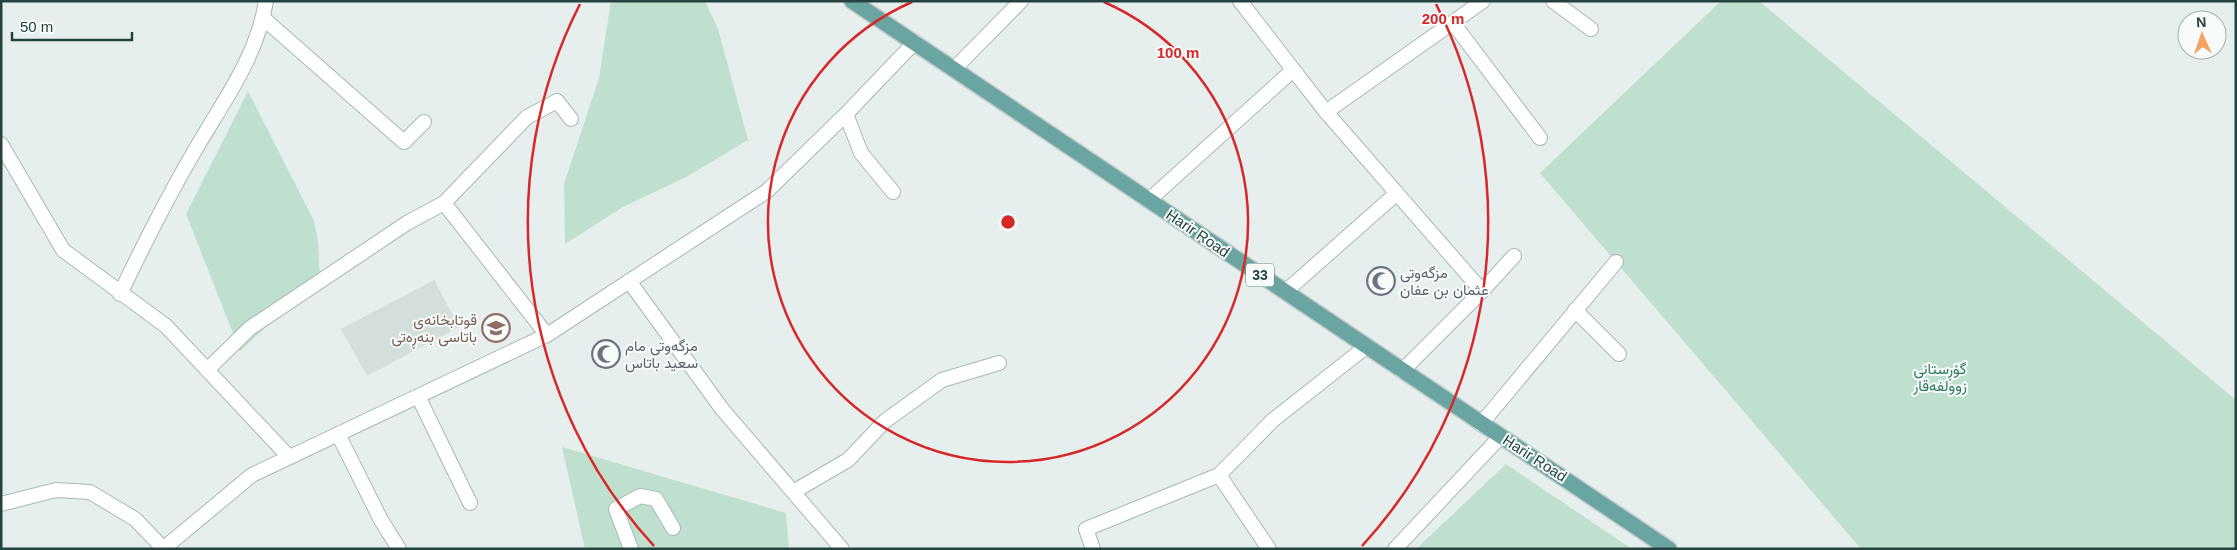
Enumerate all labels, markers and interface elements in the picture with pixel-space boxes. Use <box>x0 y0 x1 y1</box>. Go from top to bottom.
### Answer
scale bar <box>12 10 132 42</box>
text: 200 m <box>1422 10 1464 27</box>
north arrow <box>2177 10 2227 60</box>
text: N <box>2196 14 2207 30</box>
text: 50 m <box>20 18 53 35</box>
text: 100 m <box>1157 44 1199 61</box>
street label: Harir Road <box>1163 206 1233 260</box>
centre of rings <box>999 213 1017 231</box>
road number: 33 <box>1246 264 1274 286</box>
place label: مزگەوتی عثمان بن عفان <box>1400 264 1489 300</box>
mosque icon: مزگەوتی عثمان بن عفان <box>1366 266 1396 296</box>
place label: قوتابخانەی باتاسی بنەڕەتی <box>391 311 477 349</box>
school or university icon: قوتابخانەی باتاسی بنەڕەتی <box>481 313 511 343</box>
place label: مزگەوتی مام سعید باتاس <box>625 337 698 373</box>
mosque icon: مزگەوتی مام سعید باتاس <box>591 339 621 369</box>
park label: گۆڕستانی زوولفەقار <box>1912 360 1967 395</box>
street label: Harir Road <box>1500 431 1570 485</box>

